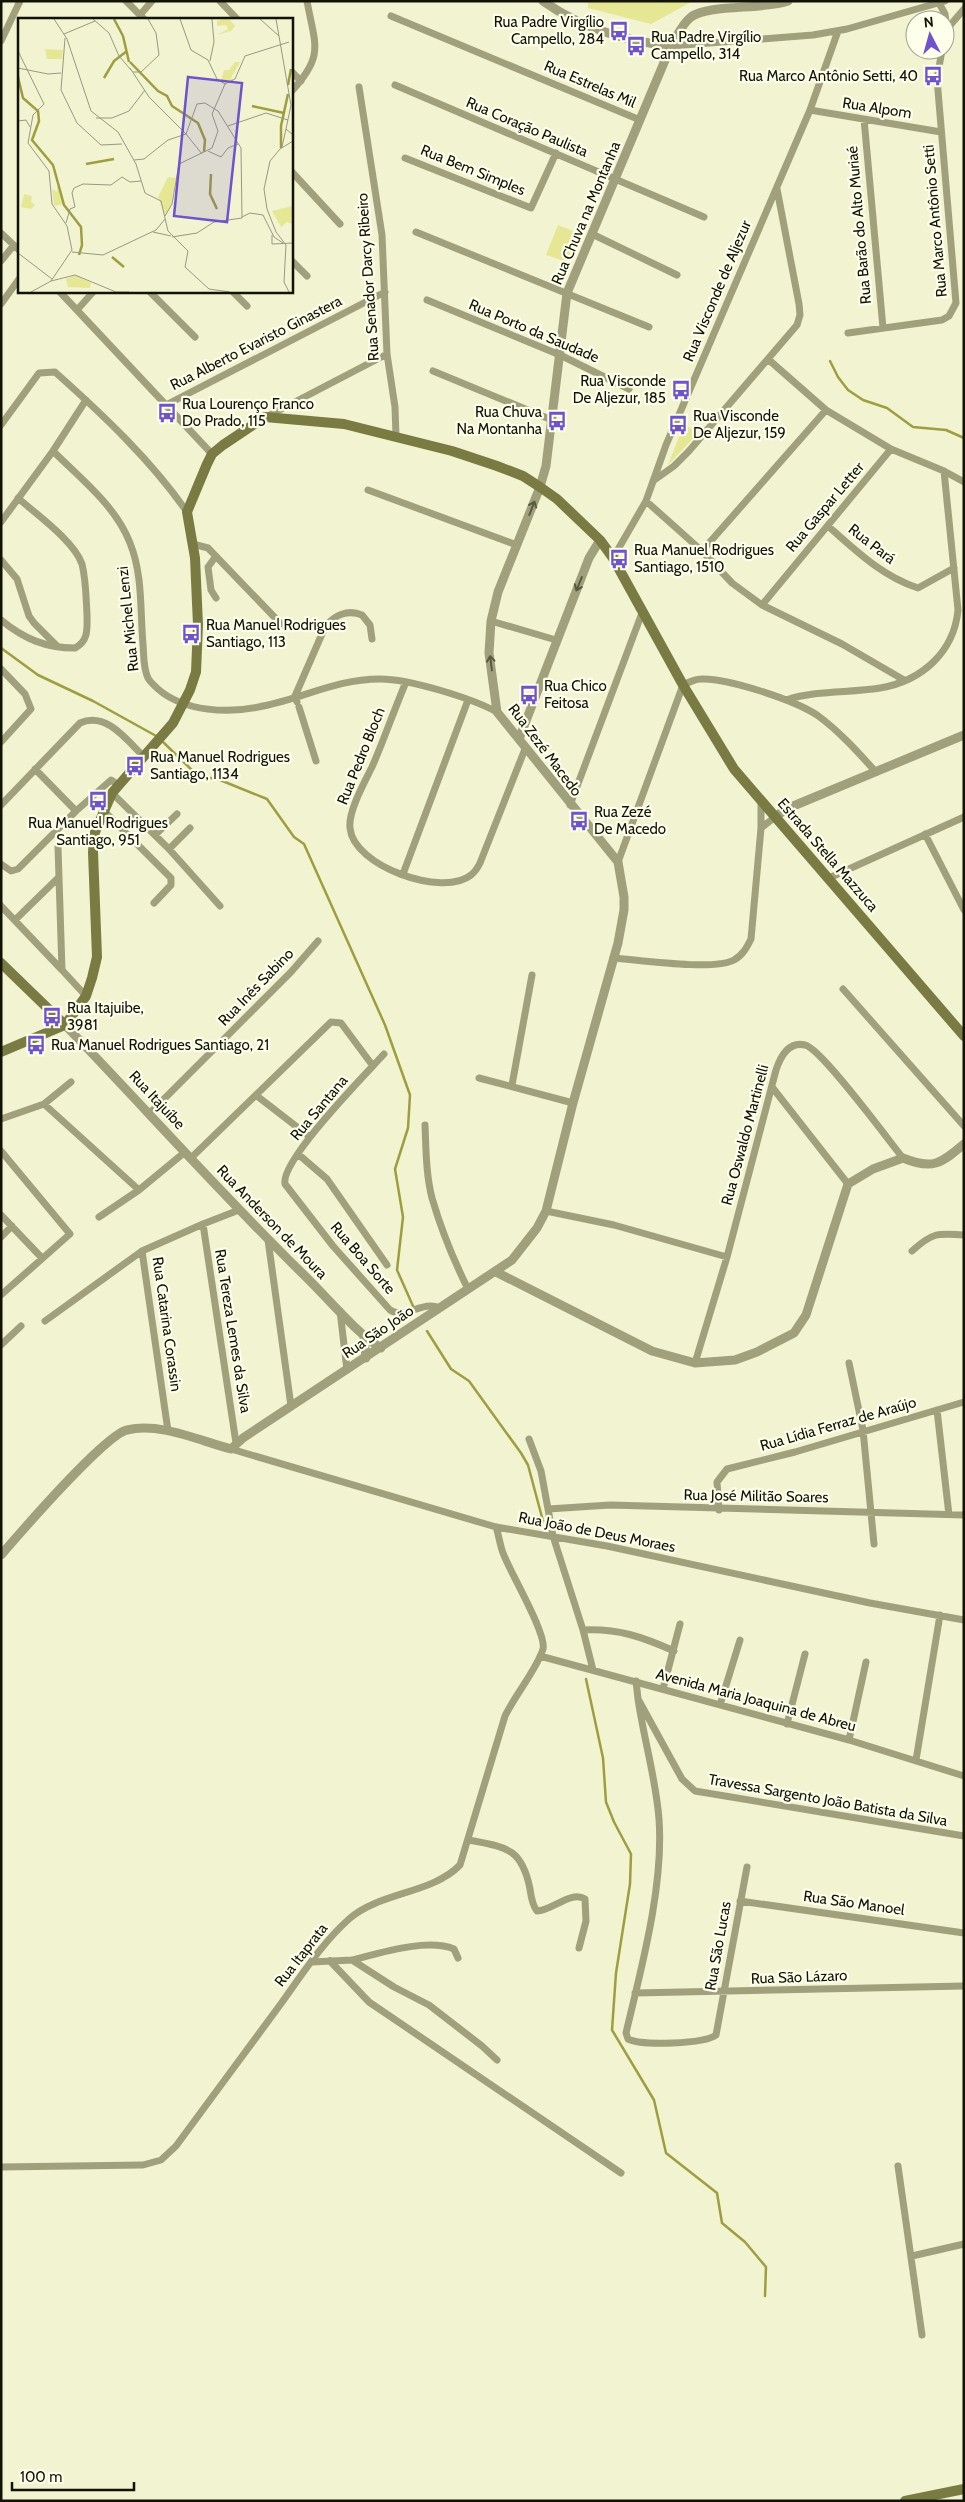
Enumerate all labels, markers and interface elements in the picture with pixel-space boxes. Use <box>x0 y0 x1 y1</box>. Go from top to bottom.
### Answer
north arrow <box>905 10 955 60</box>
place label: Rua Padre Virgílio Campello, 284 <box>494 13 604 48</box>
text: N <box>923 13 935 32</box>
inset map <box>18 18 292 292</box>
bus stop icon: Rua Padre Virgílio Campello, 284 <box>608 20 630 42</box>
place label: Rua Padre Virgílio Campello, 314 <box>651 28 761 63</box>
bus stop icon: Rua Padre Virgílio Campello, 314 <box>625 35 647 57</box>
street label: Rua Estrelas Mil <box>541 57 639 112</box>
bus stop icon: Rua Marco Antônio Setti, 40 <box>922 65 944 87</box>
place label: Rua Marco Antônio Setti, 40 <box>739 67 918 85</box>
street label: Rua Coração Paulista <box>463 93 591 161</box>
street label: Rua Alpom <box>841 94 913 122</box>
street label: Rua Chuva na Montanha <box>548 138 625 287</box>
street label: Rua Bem Simples <box>418 141 528 199</box>
street label: Rua Marco Antônio Setti <box>919 144 951 298</box>
street label: Rua Barão do Alto Muriaé <box>843 145 875 305</box>
street label: Rua Senador Darcy Ribeiro <box>353 192 383 362</box>
street label: Rua Visconde de Aljezur <box>679 217 755 364</box>
street label: Rua Alberto Evaristo Ginastera <box>167 291 346 394</box>
street label: Rua Porto da Saudade <box>466 295 602 367</box>
place label: Rua Visconde De Aljezur, 185 <box>573 372 666 407</box>
bus stop icon: Rua Visconde De Aljezur, 185 <box>670 379 692 401</box>
place label: Rua Lourenço Franco Do Prado, 115 <box>182 395 314 430</box>
bus stop icon: Rua Lourenço Franco Do Prado, 115 <box>156 402 178 424</box>
place label: Rua Chuva Na Montanha <box>457 403 543 438</box>
place label: Rua Visconde De Aljezur, 159 <box>693 407 786 442</box>
bus stop icon: Rua Chuva Na Montanha <box>546 410 568 432</box>
bus stop icon: Rua Visconde De Aljezur, 159 <box>667 414 689 436</box>
street label: Rua Gaspar Letter <box>782 458 868 556</box>
one-way arrow <box>528 501 537 516</box>
street label: Rua Pará <box>845 520 900 568</box>
place label: Rua Manuel Rodrigues Santiago, 1510 <box>634 541 774 576</box>
bus stop icon: Rua Manuel Rodrigues Santiago, 1510 <box>608 548 630 570</box>
street label: Rua Michel Lenzi <box>114 565 142 673</box>
one-way arrow <box>573 576 583 591</box>
place label: Rua Manuel Rodrigues Santiago, 113 <box>206 616 346 651</box>
bus stop icon: Rua Manuel Rodrigues Santiago, 113 <box>180 623 202 645</box>
one-way arrow <box>486 655 496 671</box>
place label: Rua Chico Feitosa <box>544 677 607 712</box>
bus stop icon: Rua Chico Feitosa <box>518 684 540 706</box>
street label: Rua Zezé Macedo <box>504 700 586 800</box>
street label: Rua Pedro Bloch <box>333 705 389 807</box>
place label: Rua Manuel Rodrigues Santiago, 1134 <box>150 748 290 783</box>
bus stop icon: Rua Manuel Rodrigues Santiago, 1134 <box>124 755 146 777</box>
bus stop icon: Rua Manuel Rodrigues Santiago, 951 <box>87 790 109 812</box>
street label: Estrada Stella Mazzuca <box>774 795 883 916</box>
place label: Rua Zezé De Macedo <box>594 803 666 838</box>
bus stop icon: Rua Zezé De Macedo <box>568 810 590 832</box>
place label: Rua Manuel Rodrigues Santiago, 951 <box>28 814 168 849</box>
street label: Rua Inês Sabino <box>215 945 297 1029</box>
place label: Rua Itajuibe, 3981 <box>67 999 144 1034</box>
bus stop icon: Rua Itajuibe, 3981 <box>41 1006 63 1028</box>
bus stop icon: Rua Manuel Rodrigues Santiago, 21 <box>25 1034 47 1056</box>
place label: Rua Manuel Rodrigues Santiago, 21 <box>51 1036 269 1054</box>
street label: Rua Oswaldo Martinelli <box>718 1063 772 1207</box>
street label: Rua Itajuíbe <box>125 1067 189 1133</box>
street label: Rua Santana <box>287 1071 352 1144</box>
street label: Rua Anderson de Moura <box>213 1161 332 1283</box>
street label: Rua Boa Sorte <box>327 1218 399 1298</box>
street label: Rua Tereza Lemes da Silva <box>211 1248 255 1415</box>
street label: Rua Catarina Corassin <box>149 1255 185 1393</box>
street label: Rua São João <box>339 1302 417 1362</box>
street label: Rua Lídia Ferraz de Araújo <box>758 1393 918 1455</box>
street label: Rua José Militão Soares <box>683 1486 829 1506</box>
street label: Rua João de Deus Moraes <box>517 1508 677 1556</box>
street label: Avenida Maria Joaquina de Abreu <box>654 1665 858 1735</box>
street label: Travessa Sargento João Batista da Silva <box>707 1770 950 1830</box>
street label: Rua São Manoel <box>802 1887 906 1919</box>
street label: Rua São Lucas <box>701 1900 735 1992</box>
street label: Rua Itaprata <box>271 1919 332 1990</box>
street label: Rua São Lázaro <box>750 1966 848 1988</box>
scale bar <box>12 2460 135 2492</box>
text: 100 m <box>20 2468 62 2486</box>

